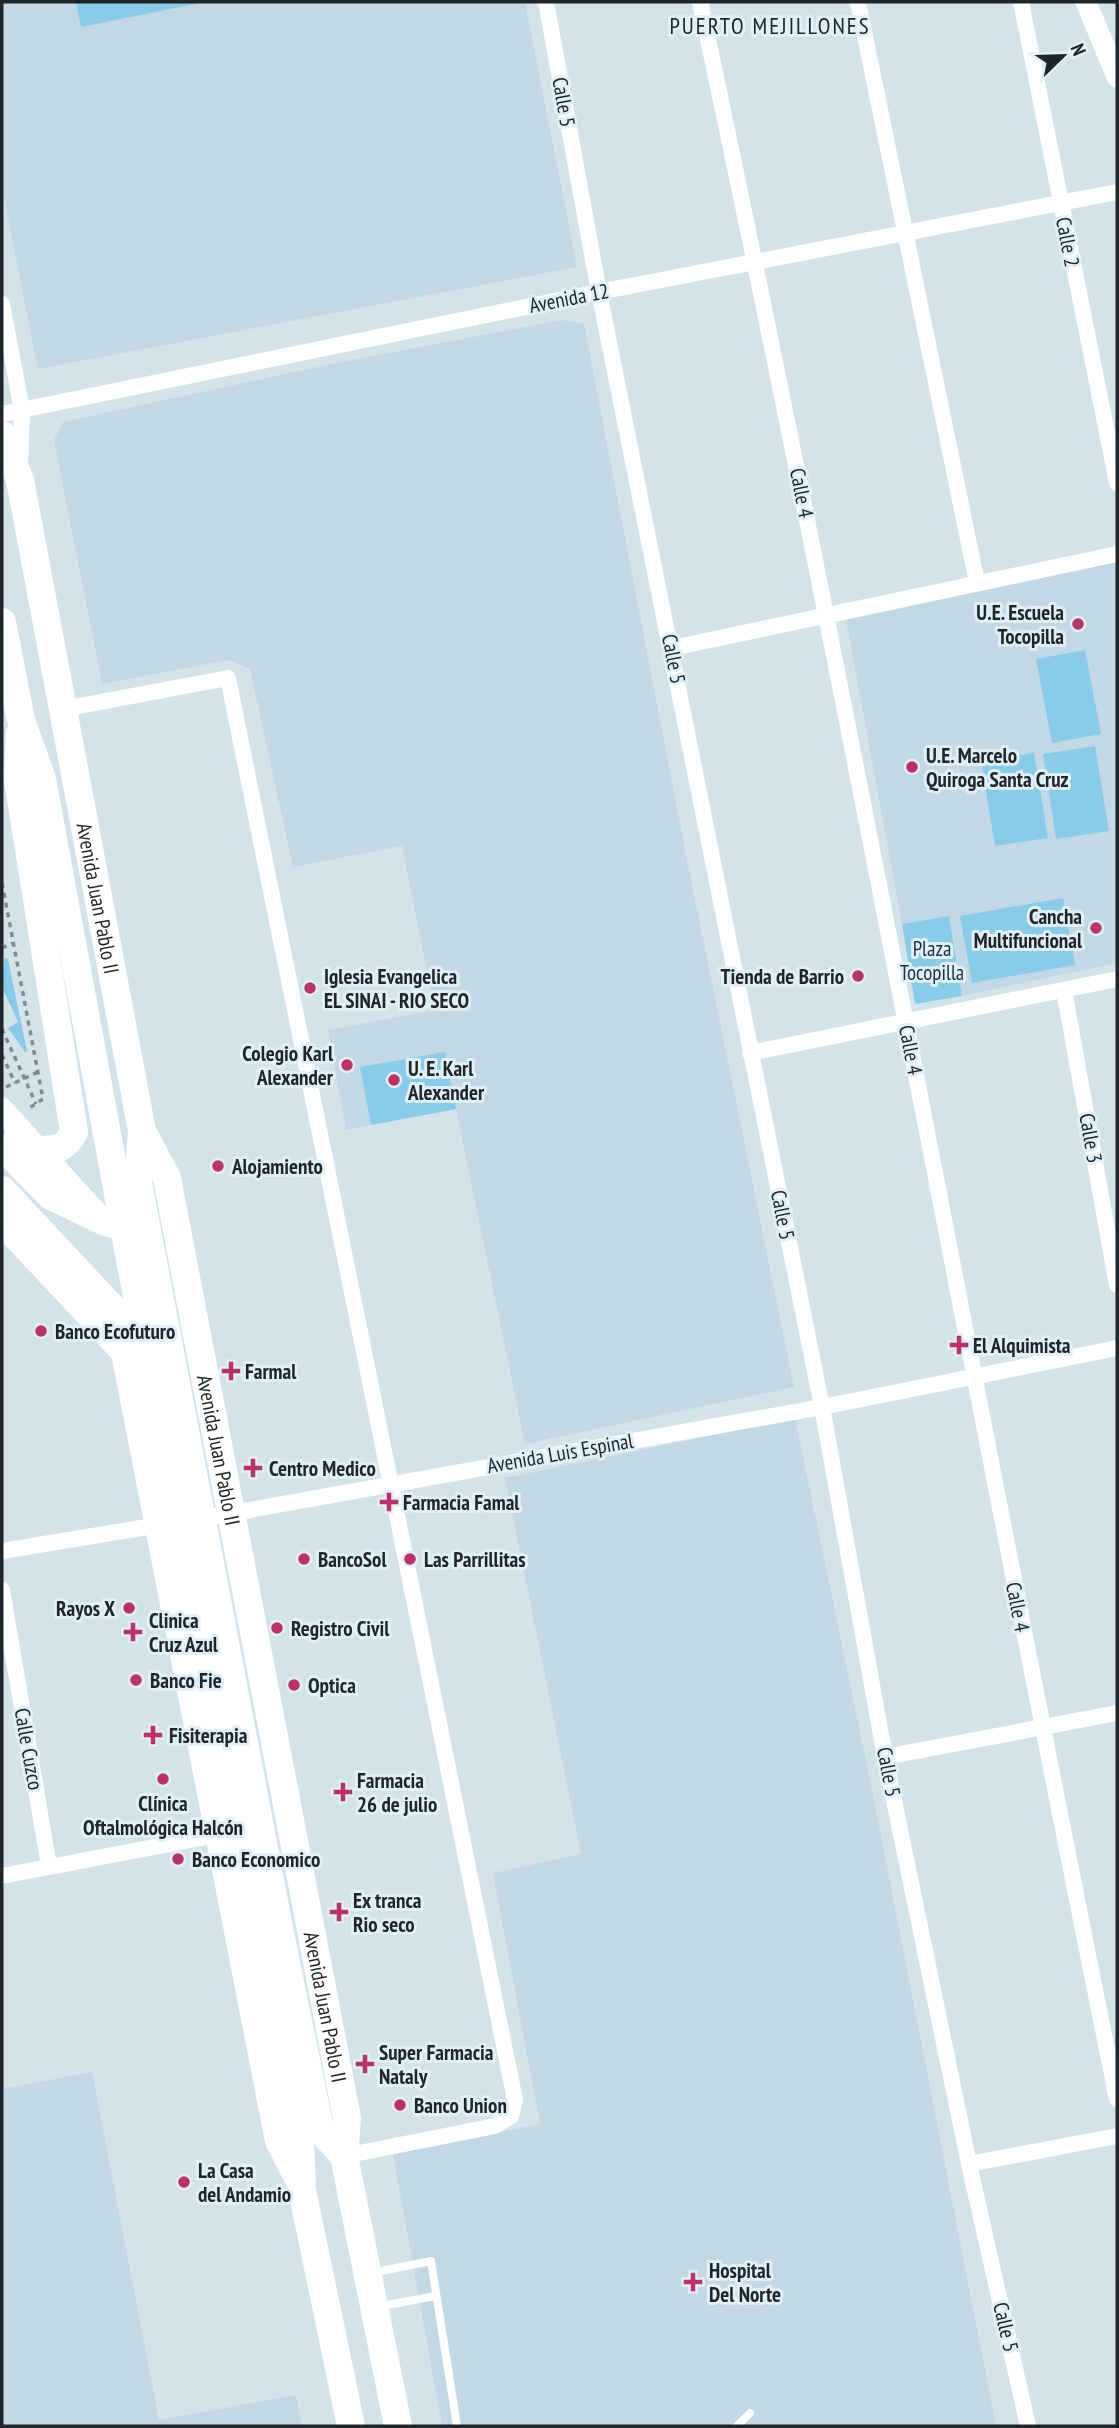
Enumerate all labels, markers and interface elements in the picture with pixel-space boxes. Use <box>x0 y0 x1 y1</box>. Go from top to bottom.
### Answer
district label: PUERTO MEJILLONES <box>669 11 871 40</box>
north arrow <box>1028 21 1098 91</box>
text: N <box>1066 40 1092 59</box>
street label: Calle 5 <box>546 75 582 129</box>
street label: Calle 2 <box>1050 215 1086 269</box>
street label: Avenida 12 <box>527 277 611 319</box>
street label: Calle 4 <box>784 466 820 521</box>
place label: U.E. Escuela Tocopilla <box>976 599 1064 650</box>
marker: U.E. Escuela Tocopilla <box>1070 616 1086 632</box>
street label: Calle 5 <box>656 632 692 686</box>
place label: U.E. Marcelo Quiroga Santa Cruz <box>926 742 1069 793</box>
marker: U.E. Marcelo Quiroga Santa Cruz <box>904 759 920 775</box>
street label: Avenida Juan Pablo II <box>71 821 126 976</box>
place label: Cancha Multifuncional <box>974 903 1083 954</box>
marker: Cancha Multifuncional <box>1088 920 1104 936</box>
park label: Plaza Tocopilla <box>900 935 964 986</box>
place label: Iglesia Evangelica EL SINAI - RIO SECO <box>324 963 469 1014</box>
place label: Tienda de Barrio <box>721 963 844 990</box>
marker: Tienda de Barrio <box>850 968 866 984</box>
marker: Iglesia Evangelica EL SINAI - RIO SECO <box>302 980 318 996</box>
street label: Calle 4 <box>893 1023 929 1078</box>
place label: Colegio Karl Alexander <box>242 1040 334 1091</box>
place label: U. E. Karl Alexander <box>407 1055 485 1106</box>
marker: Colegio Karl Alexander <box>339 1057 355 1073</box>
marker: U. E. Karl Alexander <box>386 1072 402 1088</box>
street label: Calle 3 <box>1073 1111 1109 1165</box>
place label: Alojamiento <box>231 1153 323 1180</box>
marker: Alojamiento <box>210 1158 226 1174</box>
street label: Calle 5 <box>765 1188 801 1242</box>
place label: Banco Ecofuturo <box>55 1318 175 1345</box>
marker: Banco Ecofuturo <box>33 1323 49 1339</box>
place label: El Alquimista <box>973 1332 1071 1359</box>
marker: El Alquimista <box>951 1337 967 1353</box>
place label: Farmal <box>245 1358 297 1385</box>
marker: Farmal <box>223 1363 239 1379</box>
street label: Avenida Juan Pablo II <box>191 1372 247 1528</box>
street label: Avenida Luis Espinal <box>485 1427 635 1479</box>
place label: Centro Medico <box>269 1455 376 1482</box>
marker: Centro Medico <box>243 1458 263 1478</box>
place label: Farmacia Famal <box>403 1489 520 1516</box>
marker: Farmacia Famal <box>381 1494 397 1510</box>
place label: BancoSol <box>318 1546 387 1573</box>
place label: Las Parrillitas <box>424 1546 526 1573</box>
marker: BancoSol <box>296 1551 312 1567</box>
marker: Las Parrillitas <box>402 1551 418 1567</box>
street label: Calle 4 <box>1000 1580 1036 1635</box>
place label: Rayos X <box>56 1595 115 1622</box>
marker: Rayos X <box>121 1600 137 1616</box>
place label: Clinica Cruz Azul <box>149 1607 219 1658</box>
place label: Registro Civil <box>291 1615 390 1642</box>
marker: Registro Civil <box>269 1620 285 1636</box>
marker: Clinica Cruz Azul <box>123 1622 143 1642</box>
place label: Banco Fie <box>150 1667 222 1694</box>
marker: Banco Fie <box>128 1672 144 1688</box>
place label: Optica <box>308 1672 356 1699</box>
marker: Optica <box>286 1677 302 1693</box>
street label: Calle Cuzco <box>9 1706 49 1792</box>
place label: Fisiterapia <box>169 1722 248 1749</box>
marker: Fisiterapia <box>143 1725 163 1745</box>
street label: Calle 5 <box>871 1745 907 1799</box>
place label: Farmacia 26 de julio <box>357 1767 437 1818</box>
marker: Clínica Oftalmológica Halcón <box>155 1771 171 1787</box>
marker: Farmacia 26 de julio <box>335 1784 351 1800</box>
place label: Clínica Oftalmológica Halcón <box>83 1790 243 1841</box>
place label: Banco Economico <box>192 1846 320 1873</box>
marker: Banco Economico <box>170 1851 186 1867</box>
place label: Ex tranca Rio seco <box>353 1887 422 1938</box>
marker: Ex tranca Rio seco <box>331 1904 347 1920</box>
street label: Avenida Juan Pablo II <box>298 1929 353 2085</box>
place label: Super Farmacia Nataly <box>379 2039 494 2090</box>
marker: Super Farmacia Nataly <box>357 2056 373 2072</box>
place label: Banco Union <box>414 2092 507 2119</box>
marker: Banco Union <box>392 2097 408 2113</box>
place label: La Casa del Andamio <box>198 2157 291 2208</box>
marker: La Casa del Andamio <box>176 2174 192 2190</box>
place label: Hospital Del Norte <box>709 2257 781 2308</box>
marker: Hospital Del Norte <box>683 2272 703 2292</box>
street label: Calle 5 <box>987 2300 1025 2354</box>

